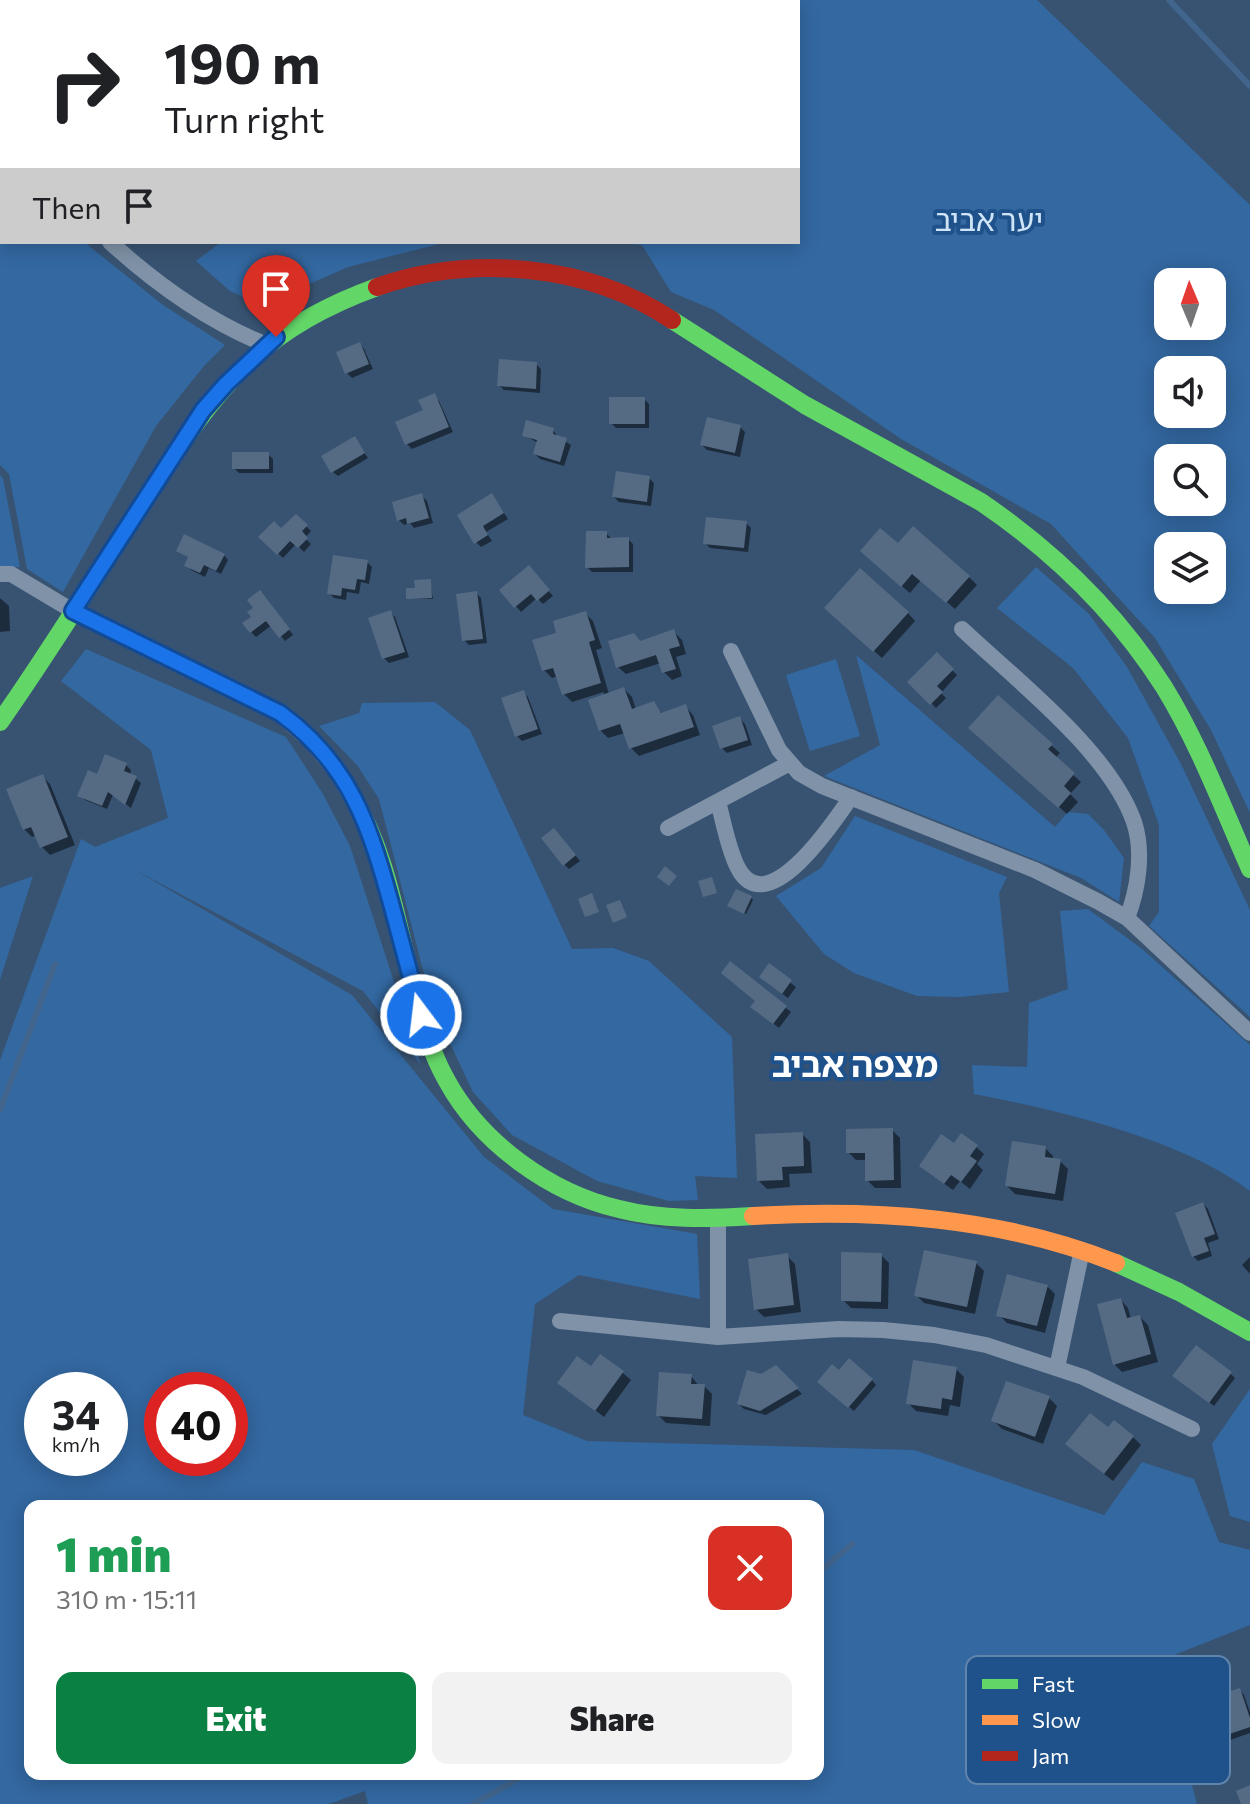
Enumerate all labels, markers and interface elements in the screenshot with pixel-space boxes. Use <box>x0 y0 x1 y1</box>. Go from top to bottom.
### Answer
text: 190 m <box>164 27 321 96</box>
icon: right <box>32 32 136 136</box>
text: Turn right <box>164 96 325 140</box>
icon: arrive <box>117 184 161 228</box>
text: Then <box>32 188 101 225</box>
park label: יער אביב <box>935 200 1043 237</box>
pin <box>242 255 310 337</box>
icon: arrive <box>254 267 298 311</box>
north arrow <box>1154 268 1226 340</box>
map controls <box>1154 268 1226 604</box>
button: sound <box>1154 356 1226 428</box>
button: search <box>1154 444 1226 516</box>
button: layers <box>1154 532 1226 604</box>
position arrow <box>379 973 463 1057</box>
district label: מצפה אביב <box>772 1042 938 1084</box>
speed limit sign: 40 <box>144 1372 248 1476</box>
text: 34 <box>52 1389 100 1438</box>
text: km/h <box>52 1432 100 1456</box>
text: 1 min <box>56 1523 171 1582</box>
button: close <box>708 1526 792 1610</box>
text: 310 m · 15:11 <box>56 1583 197 1614</box>
legend <box>966 1656 1230 1784</box>
text: Fast <box>1032 1670 1075 1697</box>
button: Exit <box>56 1672 416 1764</box>
button: Share <box>432 1672 792 1764</box>
text: Slow <box>1032 1706 1081 1733</box>
text: Jam <box>1032 1742 1069 1769</box>

